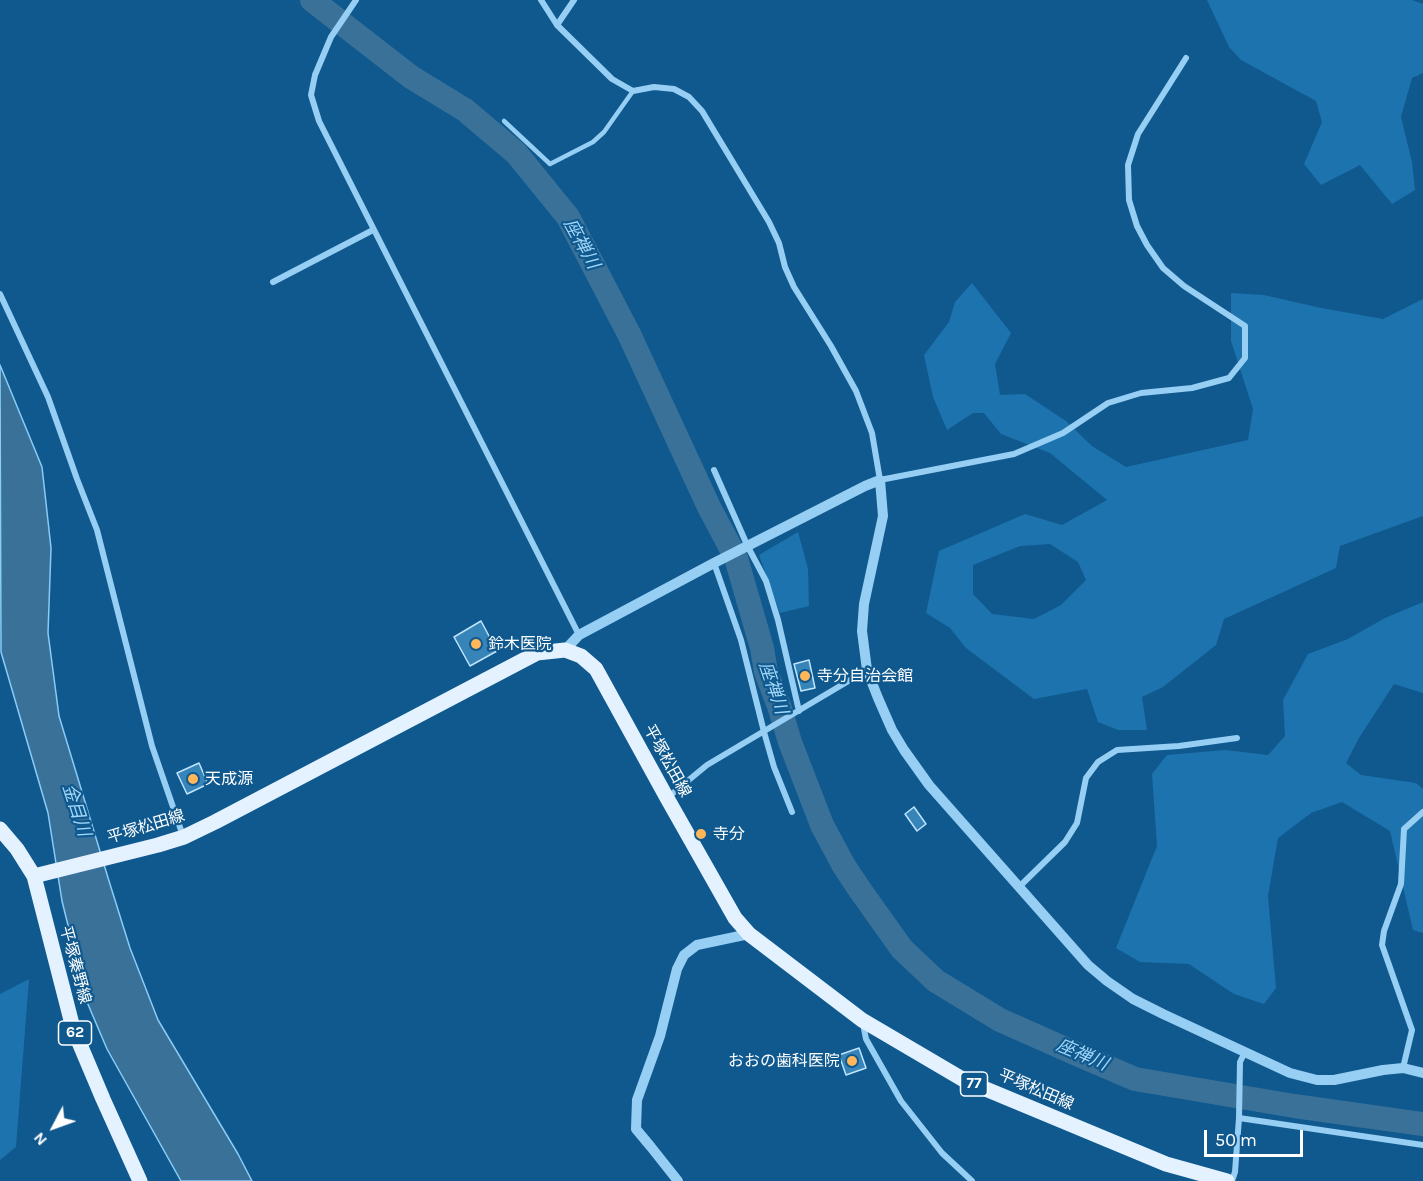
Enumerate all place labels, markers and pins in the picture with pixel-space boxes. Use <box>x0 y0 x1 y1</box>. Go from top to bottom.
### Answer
place label: 鈴木医院 <box>488 634 552 654</box>
marker: 鈴木医院 <box>469 637 483 651</box>
place label: 寺分自治会館 <box>817 666 913 686</box>
marker: 寺分自治会館 <box>798 669 812 683</box>
place label: 天成源 <box>205 769 253 789</box>
marker: 天成源 <box>186 772 200 786</box>
place label: 寺分 <box>713 824 745 844</box>
marker: 寺分 <box>694 827 708 841</box>
place label: おおの歯科医院 <box>728 1051 840 1071</box>
marker: おおの歯科医院 <box>845 1054 859 1068</box>

